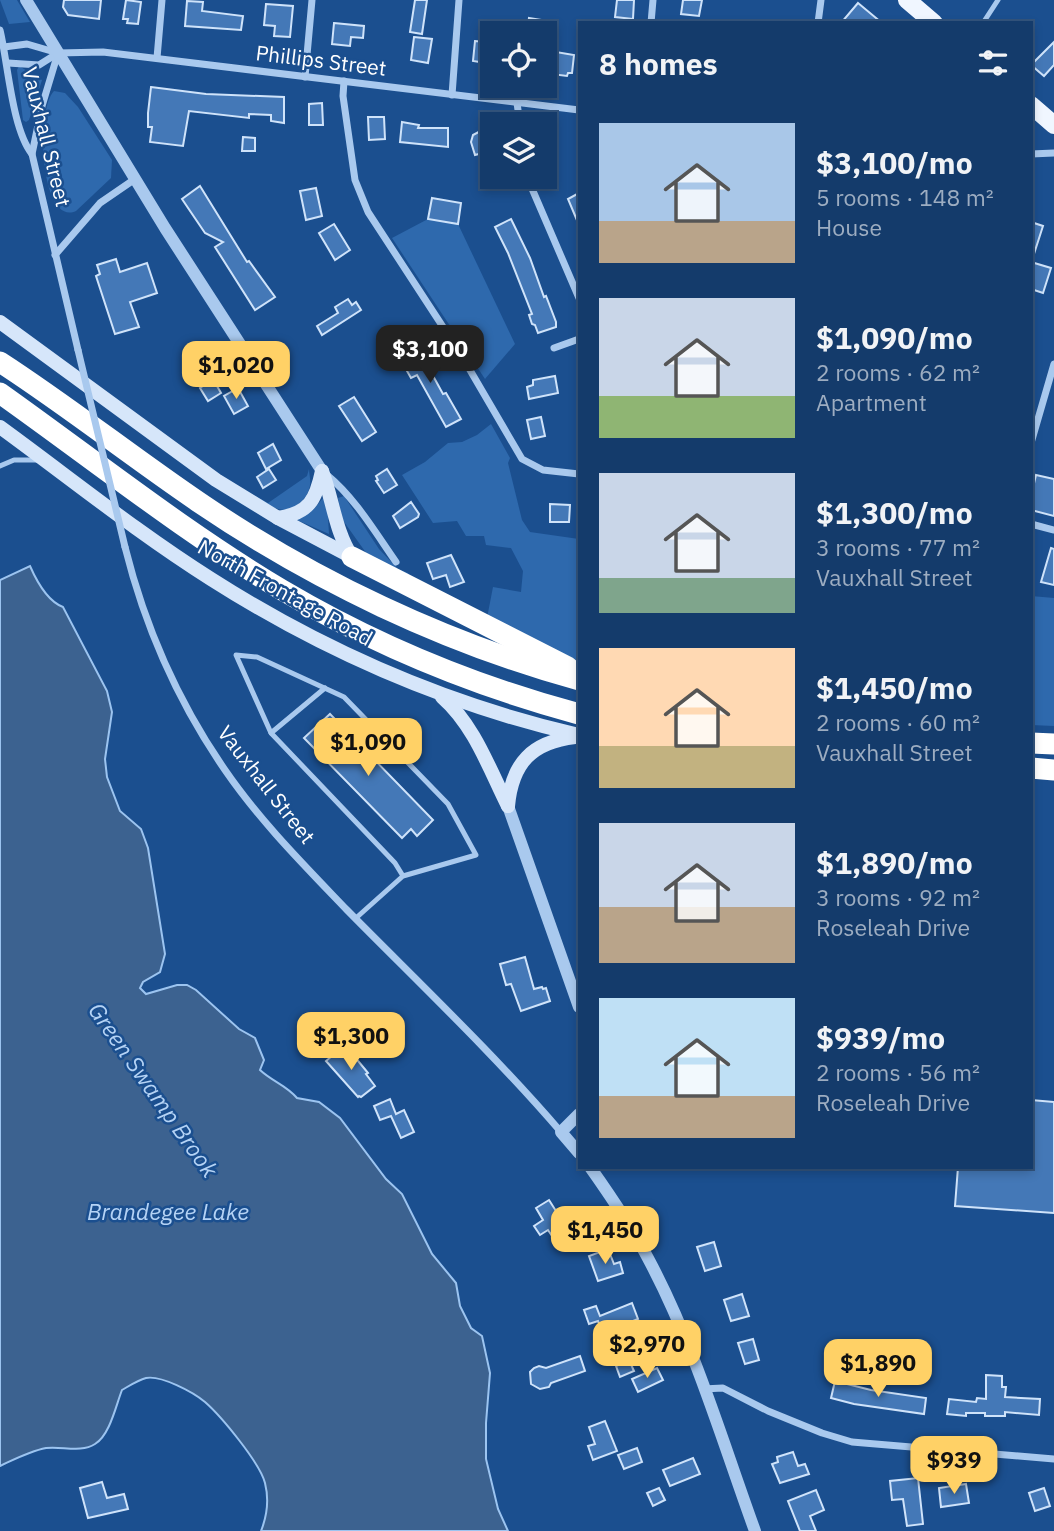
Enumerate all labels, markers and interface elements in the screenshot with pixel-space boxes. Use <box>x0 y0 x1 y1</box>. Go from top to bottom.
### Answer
map controls <box>480 21 557 189</box>
button: locate <box>480 21 557 98</box>
street label: Phillips Street <box>254 38 388 82</box>
text: 8 homes <box>599 44 718 83</box>
icon: filters <box>974 44 1012 82</box>
street label: Vauxhall Street <box>16 64 78 210</box>
button: layers <box>480 112 557 189</box>
text: $3,100/mo <box>816 143 973 182</box>
icon: home <box>655 151 739 235</box>
text: 5 rooms · 148 m² <box>816 182 994 212</box>
text: House <box>816 212 882 242</box>
text: $1,090/mo <box>816 318 973 357</box>
pin: $3,100 <box>373 326 487 385</box>
icon: home <box>655 326 739 410</box>
text: $3,100 <box>392 333 468 363</box>
pin: $1,020 <box>179 342 293 401</box>
text: $1,020 <box>198 349 274 379</box>
text: 2 rooms · 62 m² <box>816 357 980 387</box>
text: Apartment <box>816 387 927 417</box>
text: $1,300/mo <box>816 493 973 532</box>
icon: home <box>655 501 739 585</box>
street label: North Frontage Road <box>193 532 378 652</box>
text: 3 rooms · 77 m² <box>816 532 980 562</box>
text: Vauxhall Street <box>816 562 973 592</box>
text: $1,450/mo <box>816 668 973 707</box>
icon: home <box>655 676 739 760</box>
text: 2 rooms · 60 m² <box>816 707 980 737</box>
pin: $1,090 <box>311 718 425 778</box>
street label: Vauxhall Street <box>212 719 322 849</box>
text: $1,090 <box>330 726 406 756</box>
text: Vauxhall Street <box>816 737 973 767</box>
text: $1,890/mo <box>816 843 973 882</box>
icon: home <box>655 851 739 935</box>
text: 3 rooms · 92 m² <box>816 882 980 912</box>
text: Roseleah Drive <box>816 912 970 942</box>
water label: Green Swamp Brook <box>82 996 226 1184</box>
pin: $1,300 <box>294 1012 408 1072</box>
text: $939/mo <box>816 1018 945 1057</box>
text: $1,300 <box>313 1020 389 1050</box>
icon: home <box>655 1026 739 1110</box>
text: 2 rooms · 56 m² <box>816 1057 980 1087</box>
text: Roseleah Drive <box>816 1087 970 1117</box>
water label: Brandegee Lake <box>87 1196 249 1226</box>
pin: $1,450 <box>548 1206 662 1266</box>
text: $1,450 <box>567 1214 643 1244</box>
pin: $2,970 <box>590 1320 704 1380</box>
text: $2,970 <box>609 1328 685 1358</box>
pin: $1,890 <box>821 1340 935 1399</box>
text: $1,890 <box>840 1347 916 1377</box>
pin: $939 <box>913 1436 995 1496</box>
text: $939 <box>926 1444 982 1474</box>

